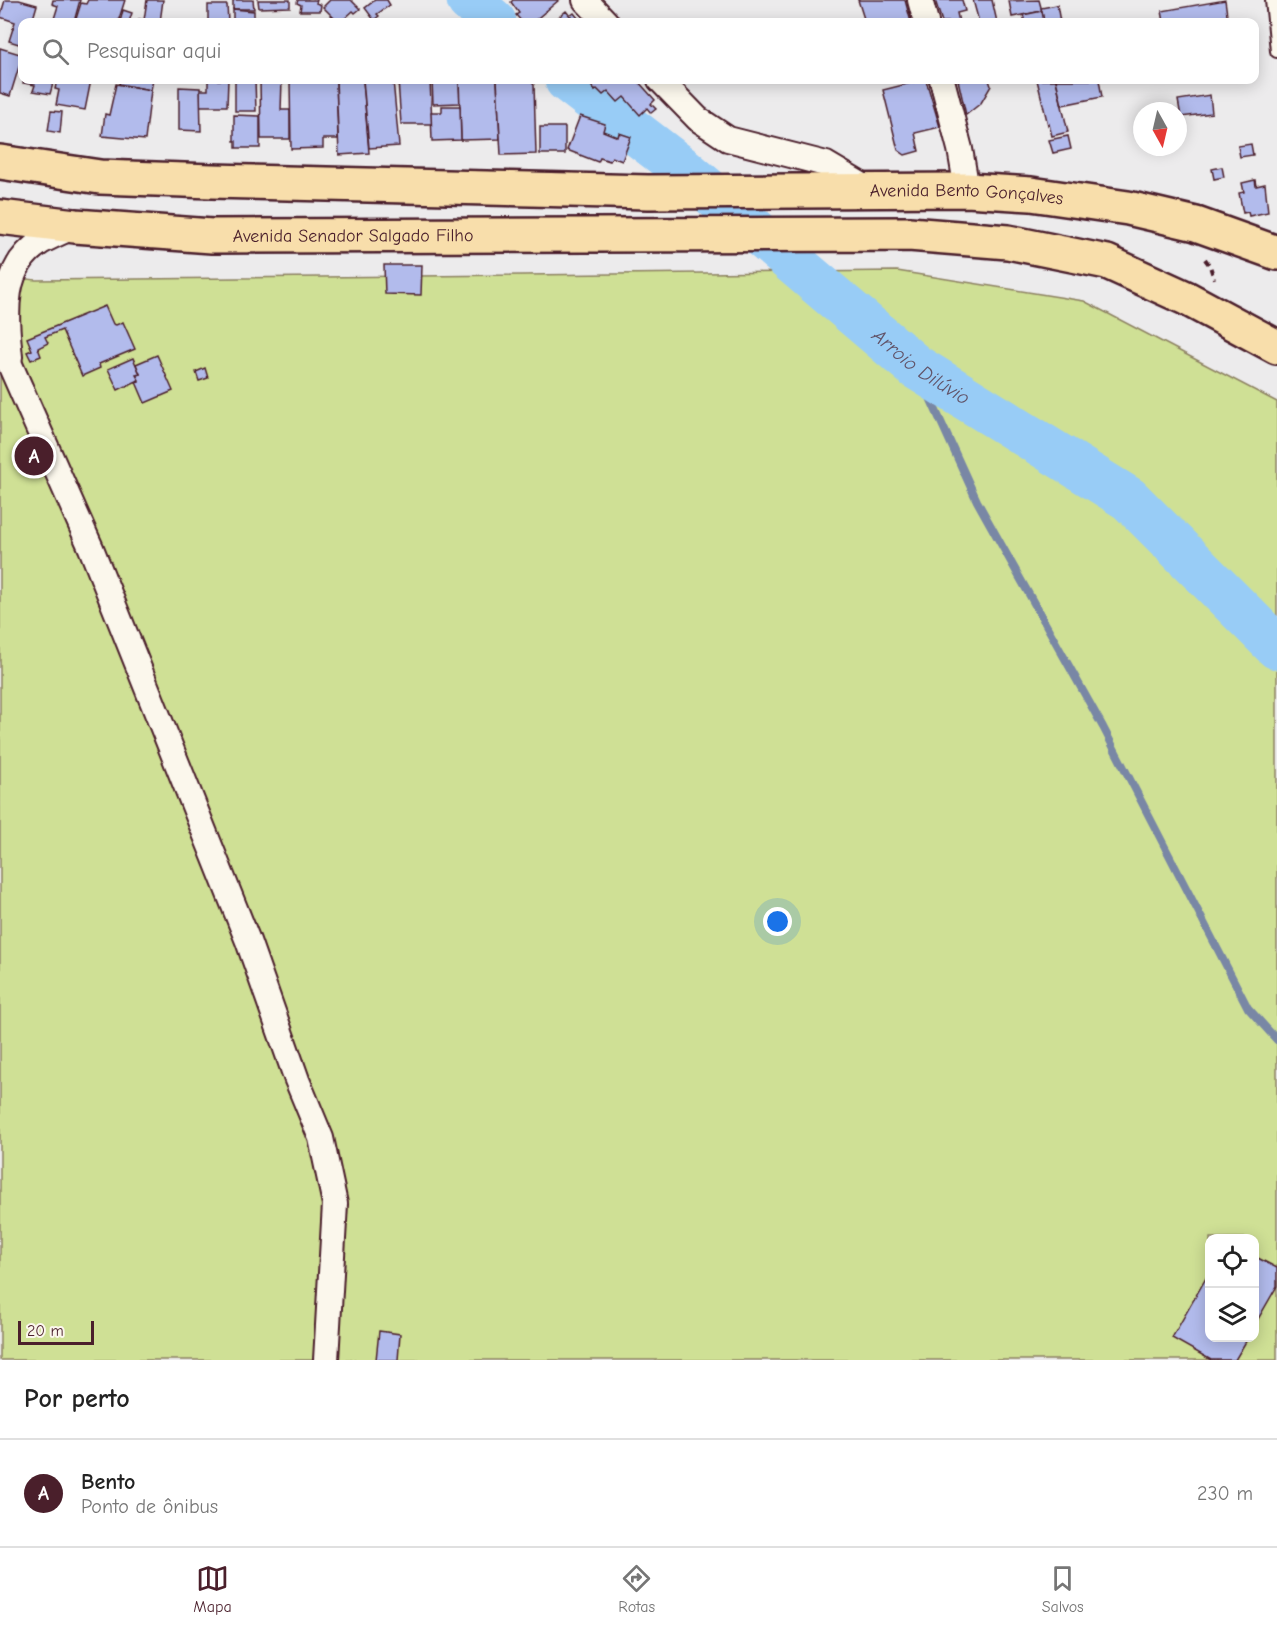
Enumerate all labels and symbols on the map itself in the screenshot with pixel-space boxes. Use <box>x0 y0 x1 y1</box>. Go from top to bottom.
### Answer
north arrow <box>1133 102 1187 156</box>
street label: Avenida Bento Gonçalves <box>870 179 1065 209</box>
street label: Avenida Senador Salgado Filho <box>233 225 474 246</box>
water label: Arroio Dilúvio <box>867 323 974 409</box>
pin: A <box>15 434 54 478</box>
your location <box>763 907 792 936</box>
scale bar <box>18 1318 94 1346</box>

